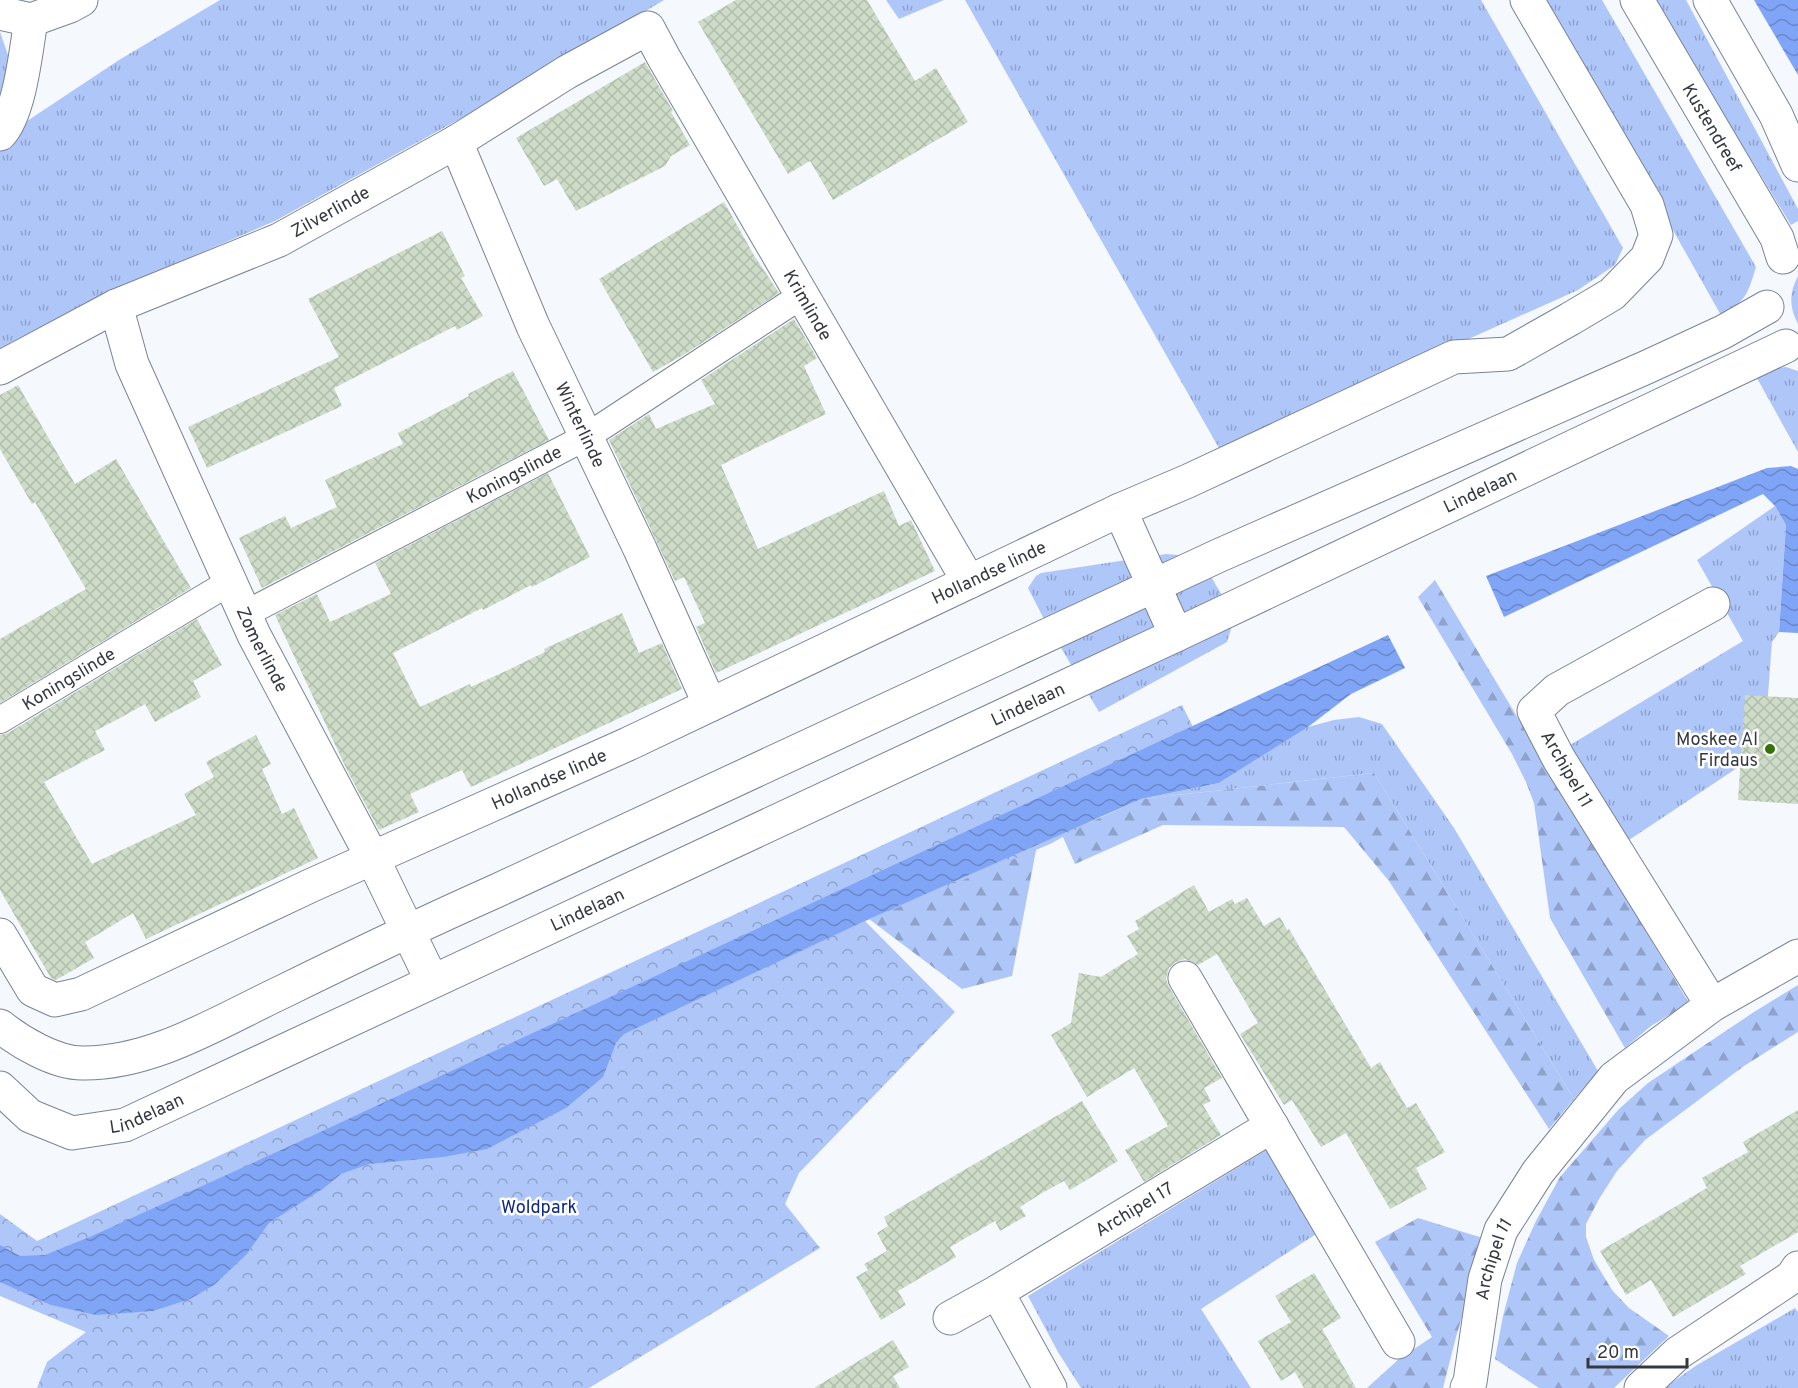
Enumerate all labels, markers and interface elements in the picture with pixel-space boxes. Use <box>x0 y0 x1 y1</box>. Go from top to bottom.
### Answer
street label: Kustendreef <box>1676 80 1746 177</box>
street label: Zilverlinde <box>288 182 374 244</box>
street label: Krimlinde <box>777 266 836 345</box>
street label: Winterlinde <box>549 379 609 472</box>
street label: Koningslinde <box>463 441 566 510</box>
street label: Lindelaan <box>1440 465 1521 520</box>
street label: Hollandse linde <box>929 537 1050 611</box>
street label: Zomerlinde <box>230 604 293 697</box>
street label: Koningslinde <box>19 643 120 717</box>
street label: Lindelaan <box>988 678 1069 733</box>
street label: Archipel 11 <box>1534 727 1597 812</box>
place label: Moskee Al Firdaus <box>1676 729 1758 773</box>
marker: Moskee Al Firdaus <box>1763 742 1777 756</box>
street label: Hollandse linde <box>488 745 611 816</box>
street label: Lindelaan <box>547 884 629 938</box>
street label: Lindelaan <box>108 1089 188 1140</box>
street label: Archipel 17 <box>1092 1178 1178 1243</box>
park label: Woldpark <box>501 1197 577 1220</box>
street label: Archipel 11 <box>1472 1214 1519 1302</box>
scale bar <box>1588 1331 1687 1369</box>
text: 20 m <box>1597 1342 1639 1365</box>

